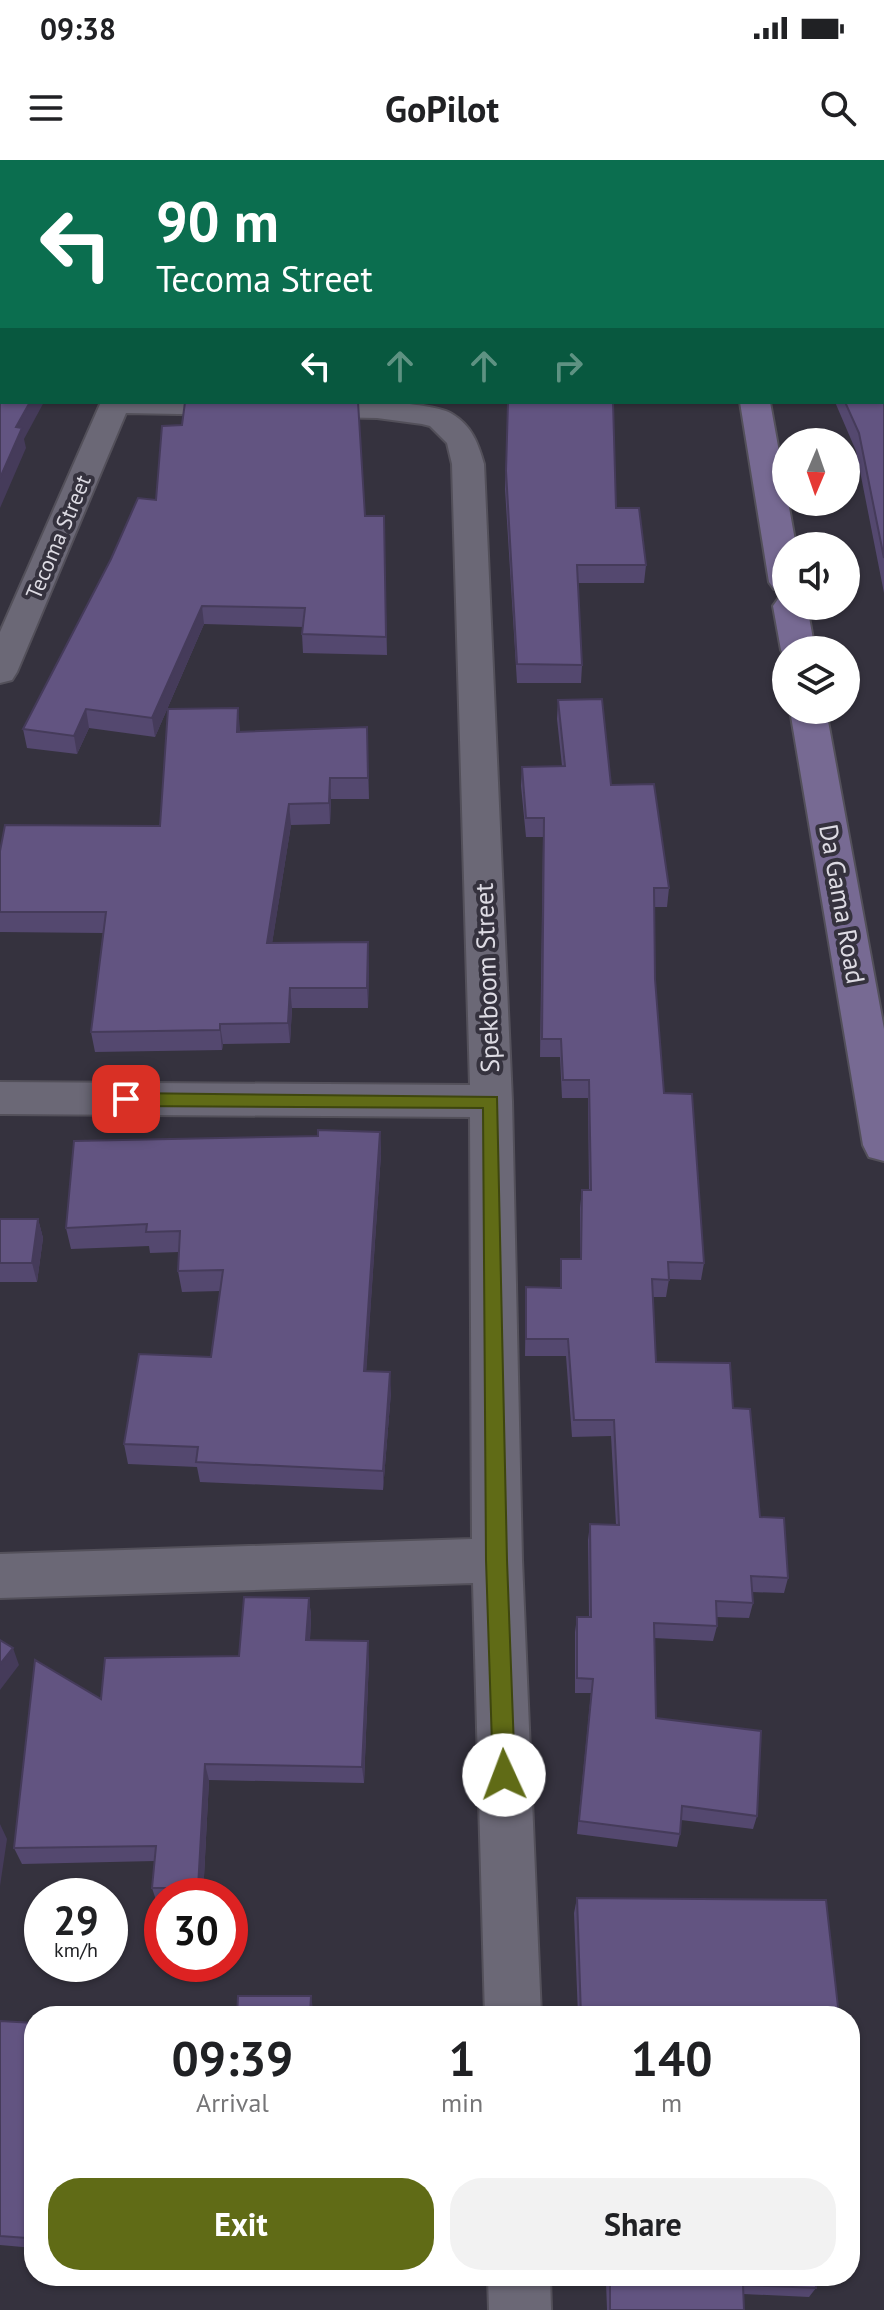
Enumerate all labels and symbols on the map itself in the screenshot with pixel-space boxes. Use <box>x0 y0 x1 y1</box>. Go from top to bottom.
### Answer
north arrow <box>772 428 860 516</box>
street label: Tecoma Street <box>19 470 97 603</box>
street label: Da Gama Road <box>812 821 873 986</box>
street label: Spekboom Street <box>467 882 506 1073</box>
pin <box>92 1065 160 1133</box>
position arrow <box>462 1733 546 1817</box>
speed limit sign: 30 <box>144 1878 248 1982</box>

